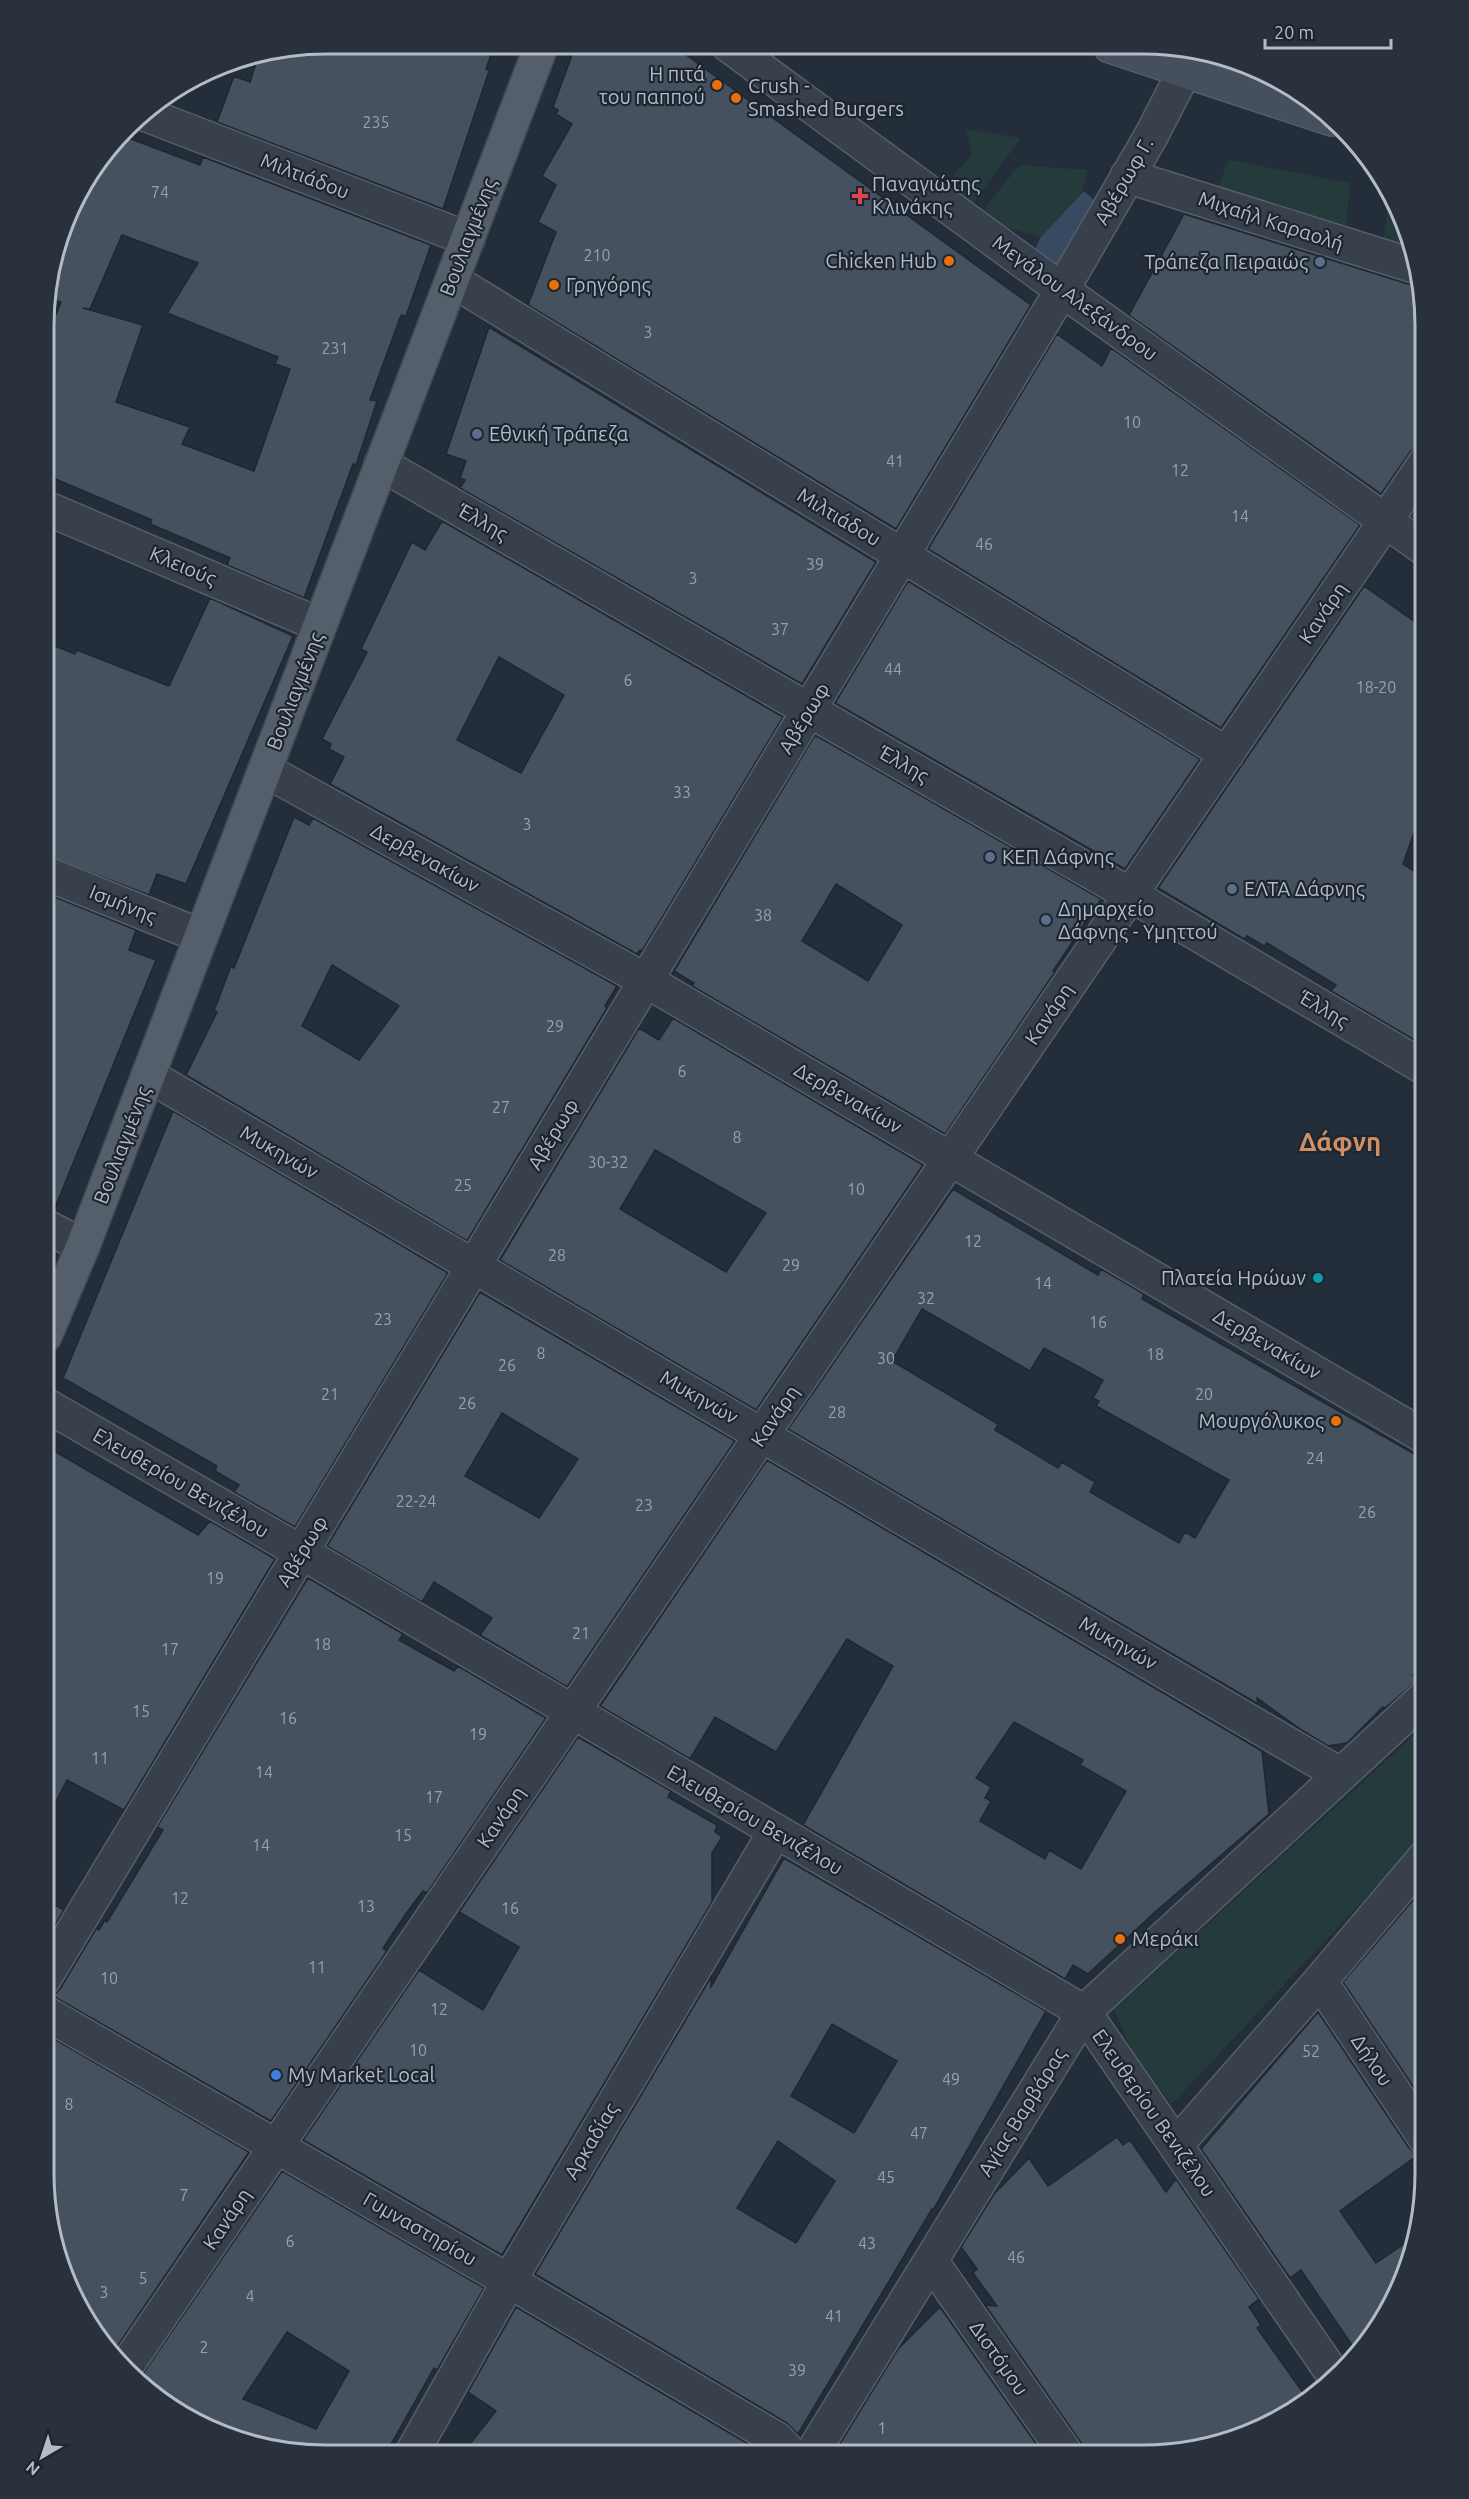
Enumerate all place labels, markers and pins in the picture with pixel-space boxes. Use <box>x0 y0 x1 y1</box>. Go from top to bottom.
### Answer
place label: Η πιτά του παππού <box>599 62 705 108</box>
place label: Crush - Smashed Burgers <box>748 74 904 120</box>
marker: Η πιτά του παππού <box>710 78 724 92</box>
marker: Crush - Smashed Burgers <box>729 91 743 105</box>
place label: Παναγιώτης Κλινάκης <box>872 172 980 218</box>
marker: Παναγιώτης Κλινάκης <box>853 189 867 203</box>
place label: Chicken Hub <box>825 249 937 272</box>
place label: Τράπεζα Πειραιώς <box>1144 250 1308 273</box>
marker: Chicken Hub <box>942 254 956 268</box>
marker: Τράπεζα Πειραιώς <box>1313 255 1327 269</box>
place label: Γρηγόρης <box>566 273 651 296</box>
marker: Γρηγόρης <box>547 278 561 292</box>
place label: Εθνική Τράπεζα <box>489 422 629 445</box>
marker: Εθνική Τράπεζα <box>470 427 484 441</box>
place label: ΚΕΠ Δάφνης <box>1002 845 1114 868</box>
marker: ΚΕΠ Δάφνης <box>983 850 997 864</box>
place label: ΕΛΤΑ Δάφνης <box>1244 877 1365 900</box>
marker: ΕΛΤΑ Δάφνης <box>1225 882 1239 896</box>
place label: Δημαρχείο Δάφνης - Υμηττού <box>1058 897 1218 943</box>
marker: Δημαρχείο Δάφνης - Υμηττού <box>1039 913 1053 927</box>
place label: Πλατεία Ηρώων <box>1161 1266 1306 1289</box>
marker: Πλατεία Ηρώων <box>1311 1271 1325 1285</box>
place label: Μουργόλυκος <box>1198 1409 1324 1432</box>
marker: Μουργόλυκος <box>1329 1414 1343 1428</box>
place label: Μεράκι <box>1132 1927 1199 1950</box>
marker: Μεράκι <box>1113 1932 1127 1946</box>
place label: My Market Local <box>288 2063 435 2086</box>
marker: My Market Local <box>269 2068 283 2082</box>

